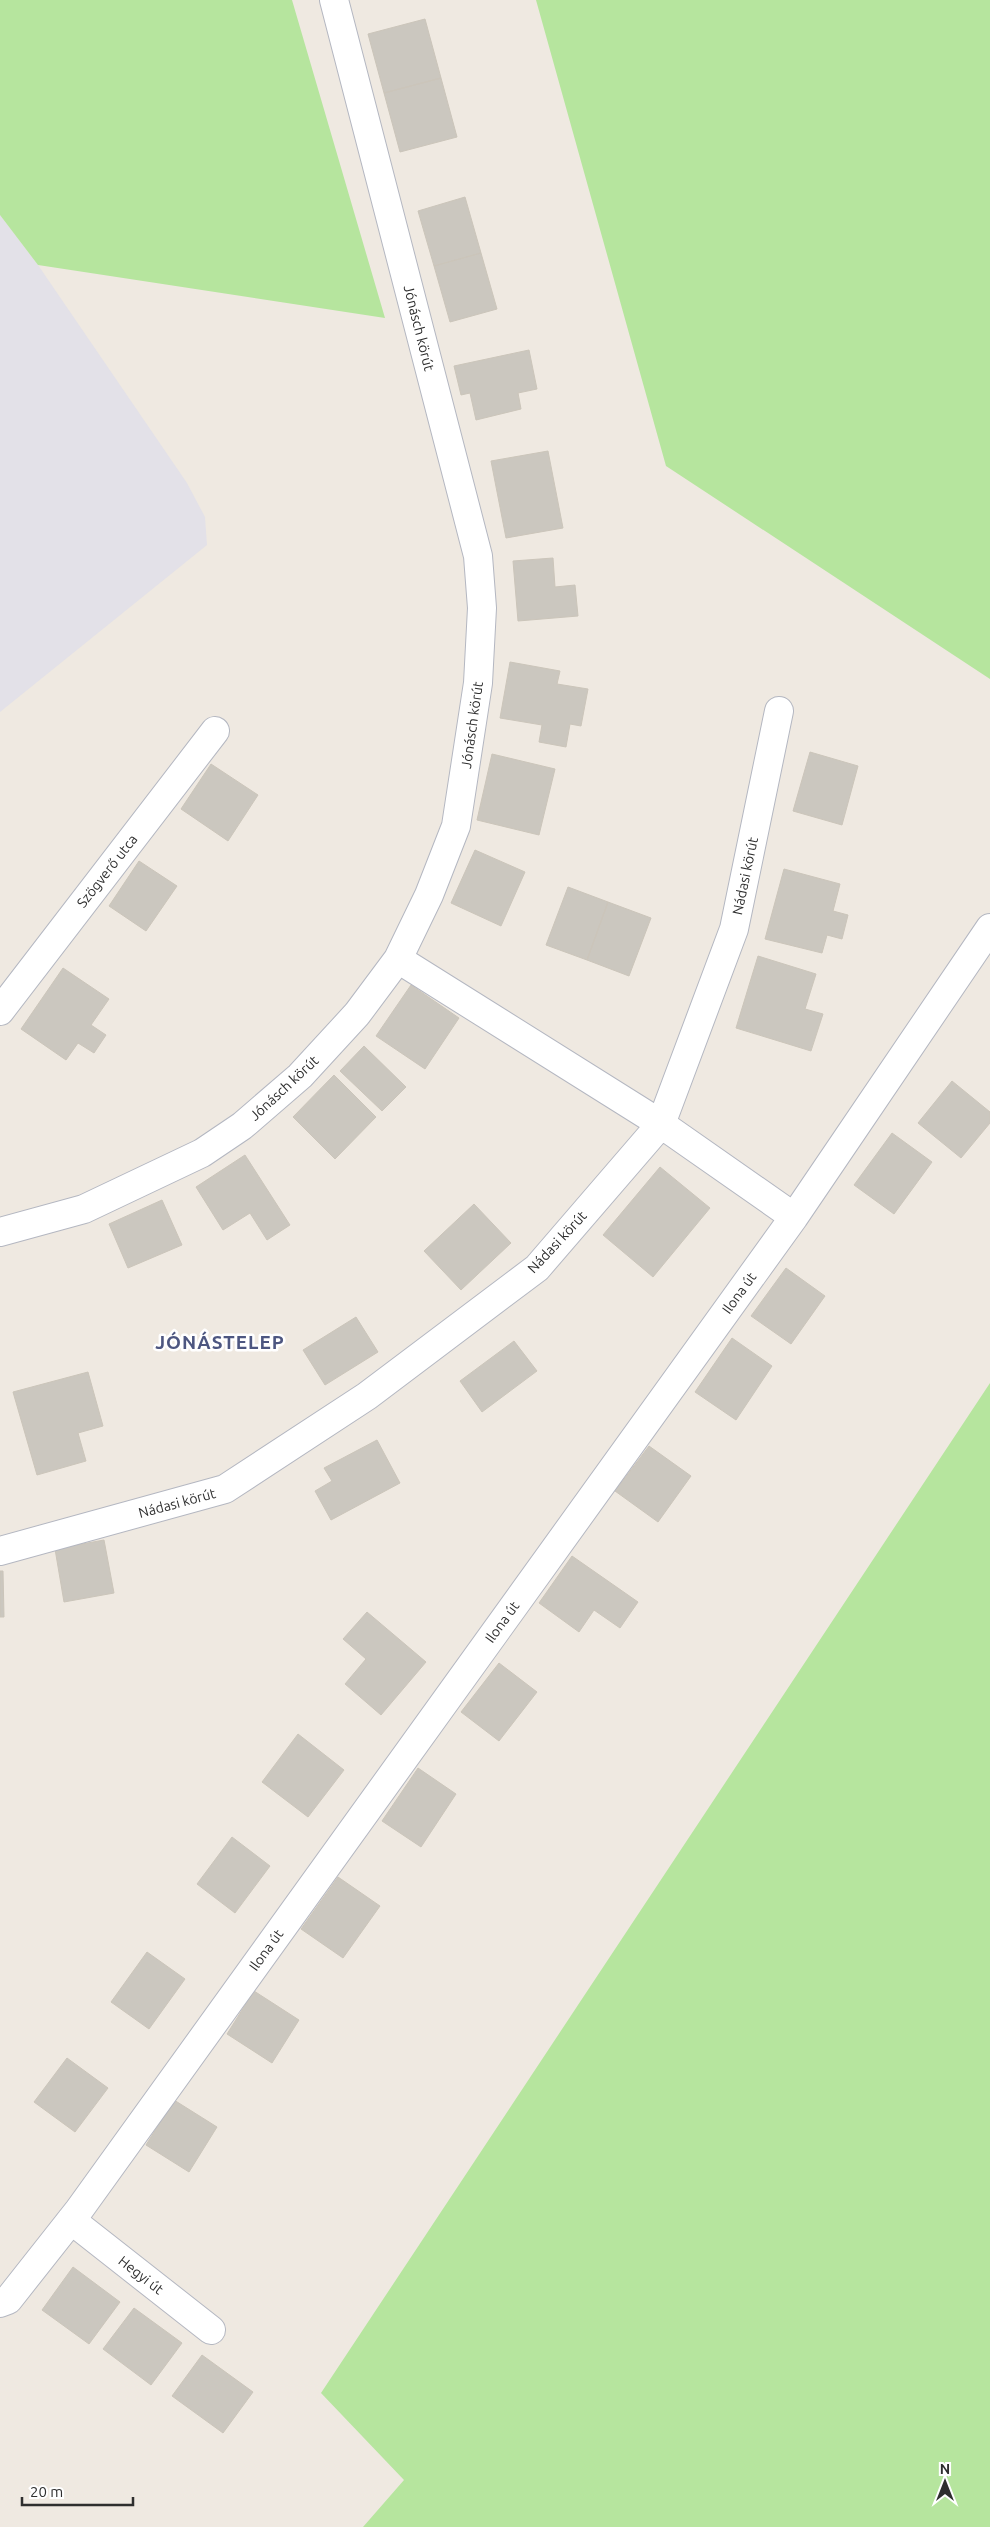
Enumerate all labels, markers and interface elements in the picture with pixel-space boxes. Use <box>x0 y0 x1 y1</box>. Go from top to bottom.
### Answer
street label: Jónásch körút <box>401 283 438 373</box>
street label: Jónásch körút <box>458 680 486 770</box>
street label: Szögverő utca <box>74 831 140 911</box>
street label: Nádasi körút <box>729 835 761 916</box>
street label: Jónásch körút <box>246 1052 322 1124</box>
street label: Nádasi körút <box>524 1207 590 1276</box>
street label: Ilona út <box>719 1269 760 1317</box>
district label: JÓNÁSTELEP <box>155 1331 285 1353</box>
street label: Nádasi körút <box>137 1485 218 1521</box>
street label: Ilona út <box>482 1598 523 1646</box>
street label: Ilona út <box>246 1926 287 1974</box>
street label: Hegyi út <box>115 2253 167 2298</box>
north arrow <box>920 2457 970 2507</box>
text: N <box>940 2461 950 2477</box>
scale bar <box>22 2474 134 2506</box>
text: 20 m <box>30 2483 63 2500</box>

